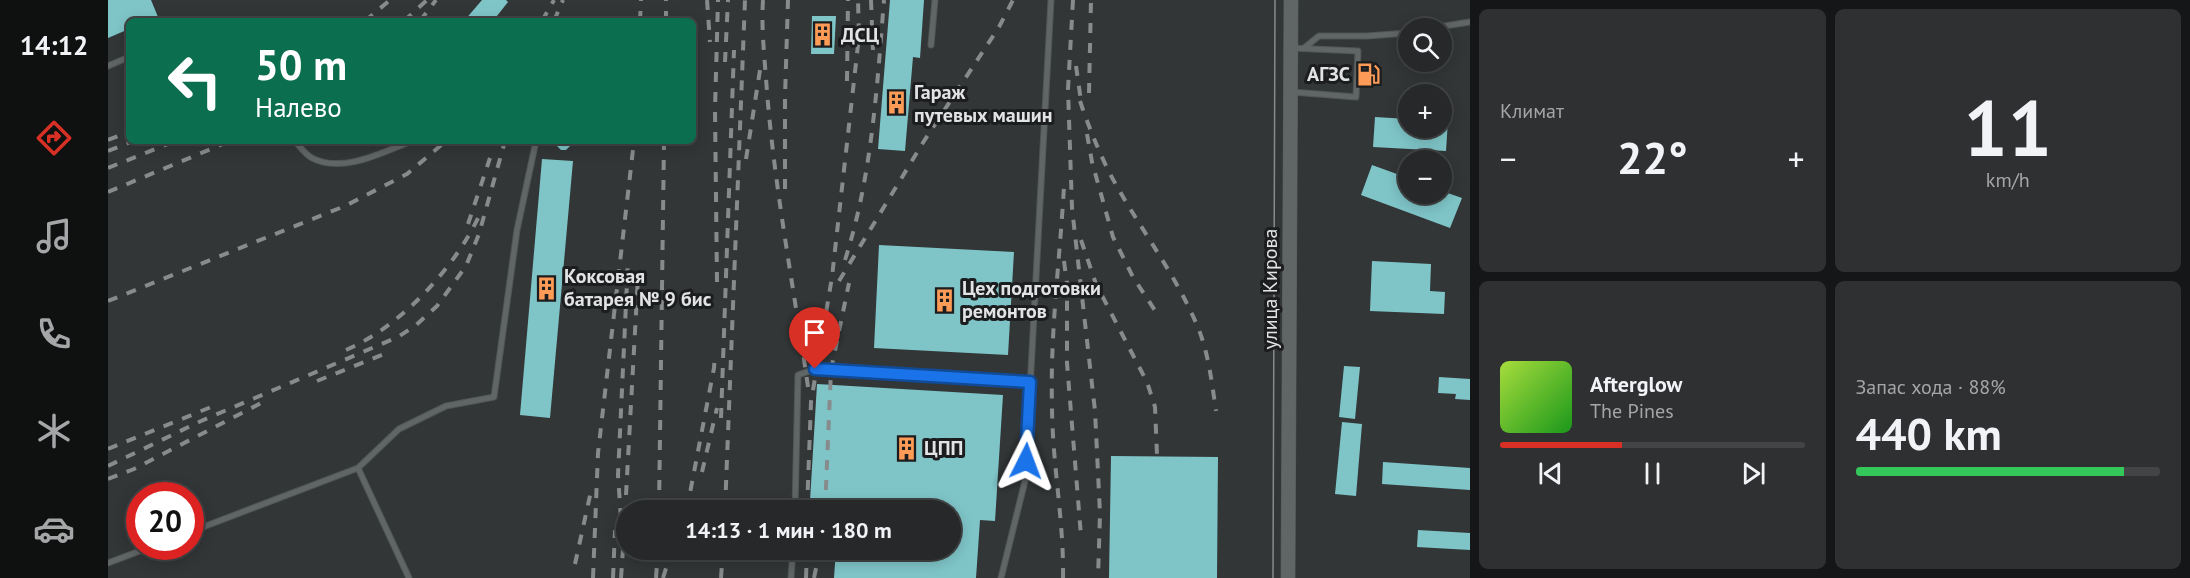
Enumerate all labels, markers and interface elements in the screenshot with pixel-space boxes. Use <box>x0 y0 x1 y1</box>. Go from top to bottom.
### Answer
map controls <box>1398 18 1452 204</box>
button: search <box>1398 18 1452 72</box>
building icon: ДСЦ <box>810 22 836 48</box>
place label: ДСЦ <box>841 22 880 48</box>
text: 14:12 <box>20 28 88 62</box>
text: 50 m <box>255 37 347 92</box>
icon: left <box>156 42 234 120</box>
place label: АГЗС <box>1307 61 1350 87</box>
fuel station icon: АГЗС <box>1355 61 1381 87</box>
text: 11 <box>1964 77 2052 178</box>
place label: Гараж путевых машин <box>914 79 1052 128</box>
button: + <box>1398 84 1452 138</box>
text: Налево <box>255 90 342 124</box>
building icon: Гараж путевых машин <box>883 90 909 116</box>
text: Климат <box>1500 98 1564 124</box>
icon: directions <box>33 117 75 159</box>
text: 22° <box>1617 128 1688 186</box>
text: − <box>1500 137 1517 180</box>
text: + <box>1788 137 1804 180</box>
button: − <box>1398 150 1452 204</box>
text: km/h <box>1986 167 2030 193</box>
icon: music <box>33 215 75 257</box>
street label: улица Кирова <box>1257 229 1283 349</box>
place label: Коксовая батарея № 9 бис <box>564 263 712 312</box>
building icon: Коксовая батарея № 9 бис <box>533 275 559 301</box>
place label: Цех подготовки ремонтов <box>962 275 1101 324</box>
building icon: Цех подготовки ремонтов <box>931 287 957 313</box>
pin <box>789 307 840 369</box>
icon: phone <box>33 313 75 355</box>
icon: arrive <box>798 316 831 349</box>
text: Afterglow <box>1590 370 1682 398</box>
text: Запас хода · 88% <box>1856 374 2006 400</box>
text: The Pines <box>1590 398 1674 424</box>
text: 440 km <box>1856 404 2002 462</box>
icon: climate <box>33 410 75 452</box>
position arrow <box>994 429 1058 493</box>
building icon: ЦПП <box>893 435 919 461</box>
place label: ЦПП <box>924 435 963 461</box>
icon: previous <box>1534 457 1567 490</box>
icon: pause <box>1636 457 1669 490</box>
icon: next <box>1737 457 1770 490</box>
speed limit sign: 20 <box>126 482 204 560</box>
icon: car <box>33 508 75 550</box>
text: 14:13 · 1 мин · 180 m <box>685 516 892 544</box>

